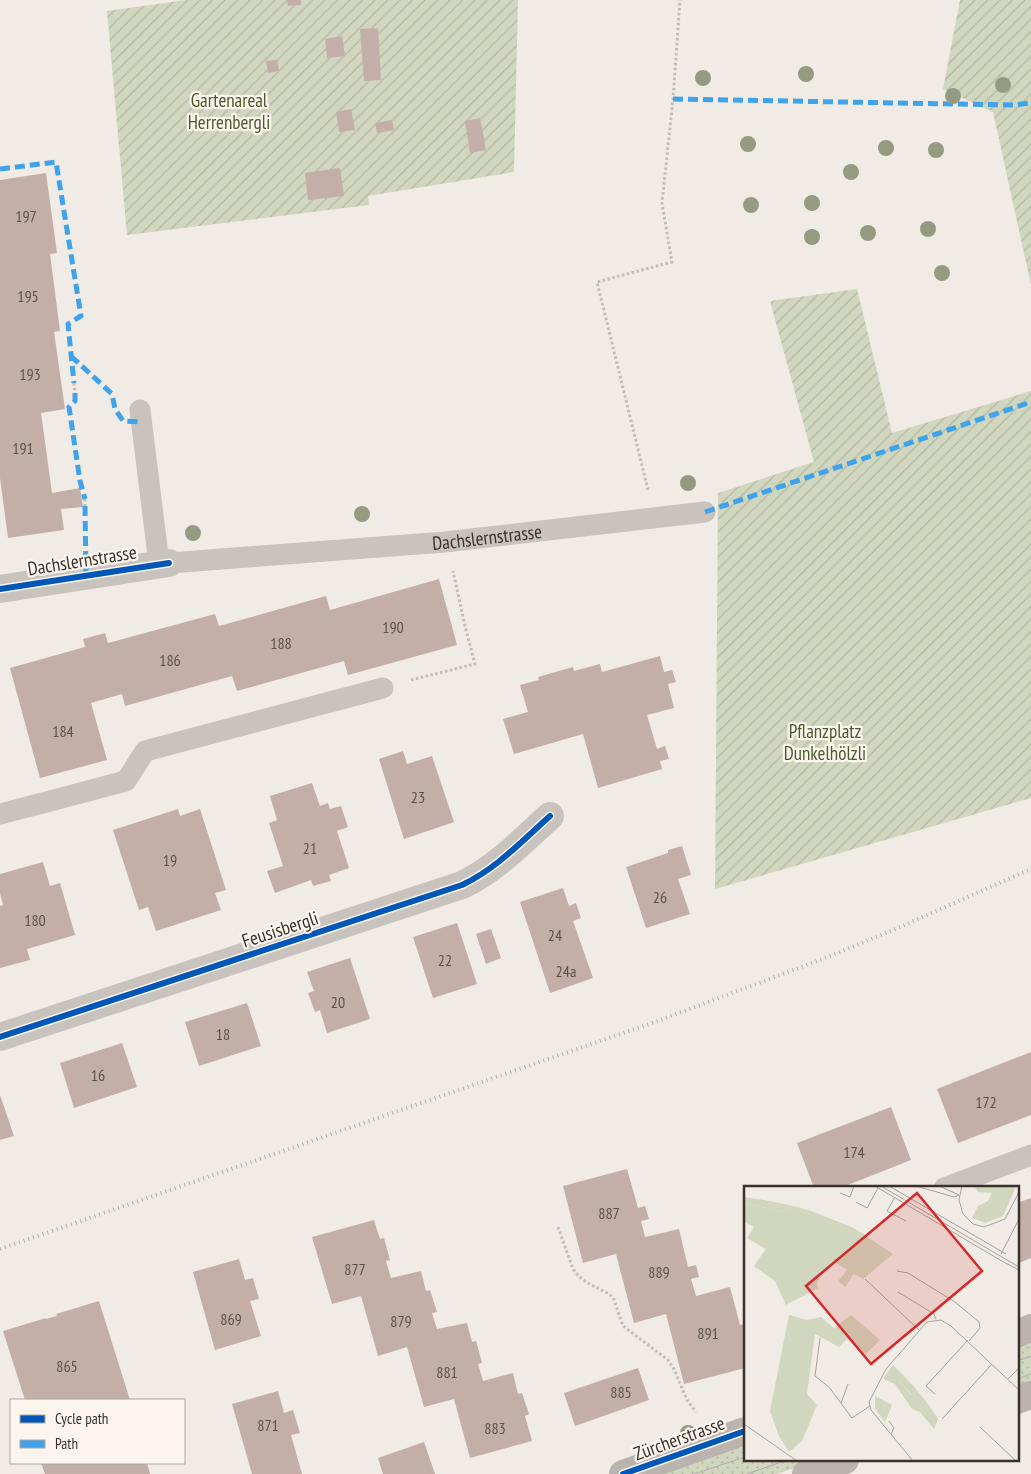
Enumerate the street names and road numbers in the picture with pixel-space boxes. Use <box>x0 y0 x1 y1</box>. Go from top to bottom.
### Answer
street label: Dachslernstrasse <box>431 519 543 555</box>
street label: Dachslernstrasse <box>26 540 138 580</box>
street label: Feusisbergli <box>239 905 321 953</box>
street label: Zürcherstrasse <box>630 1410 728 1466</box>

